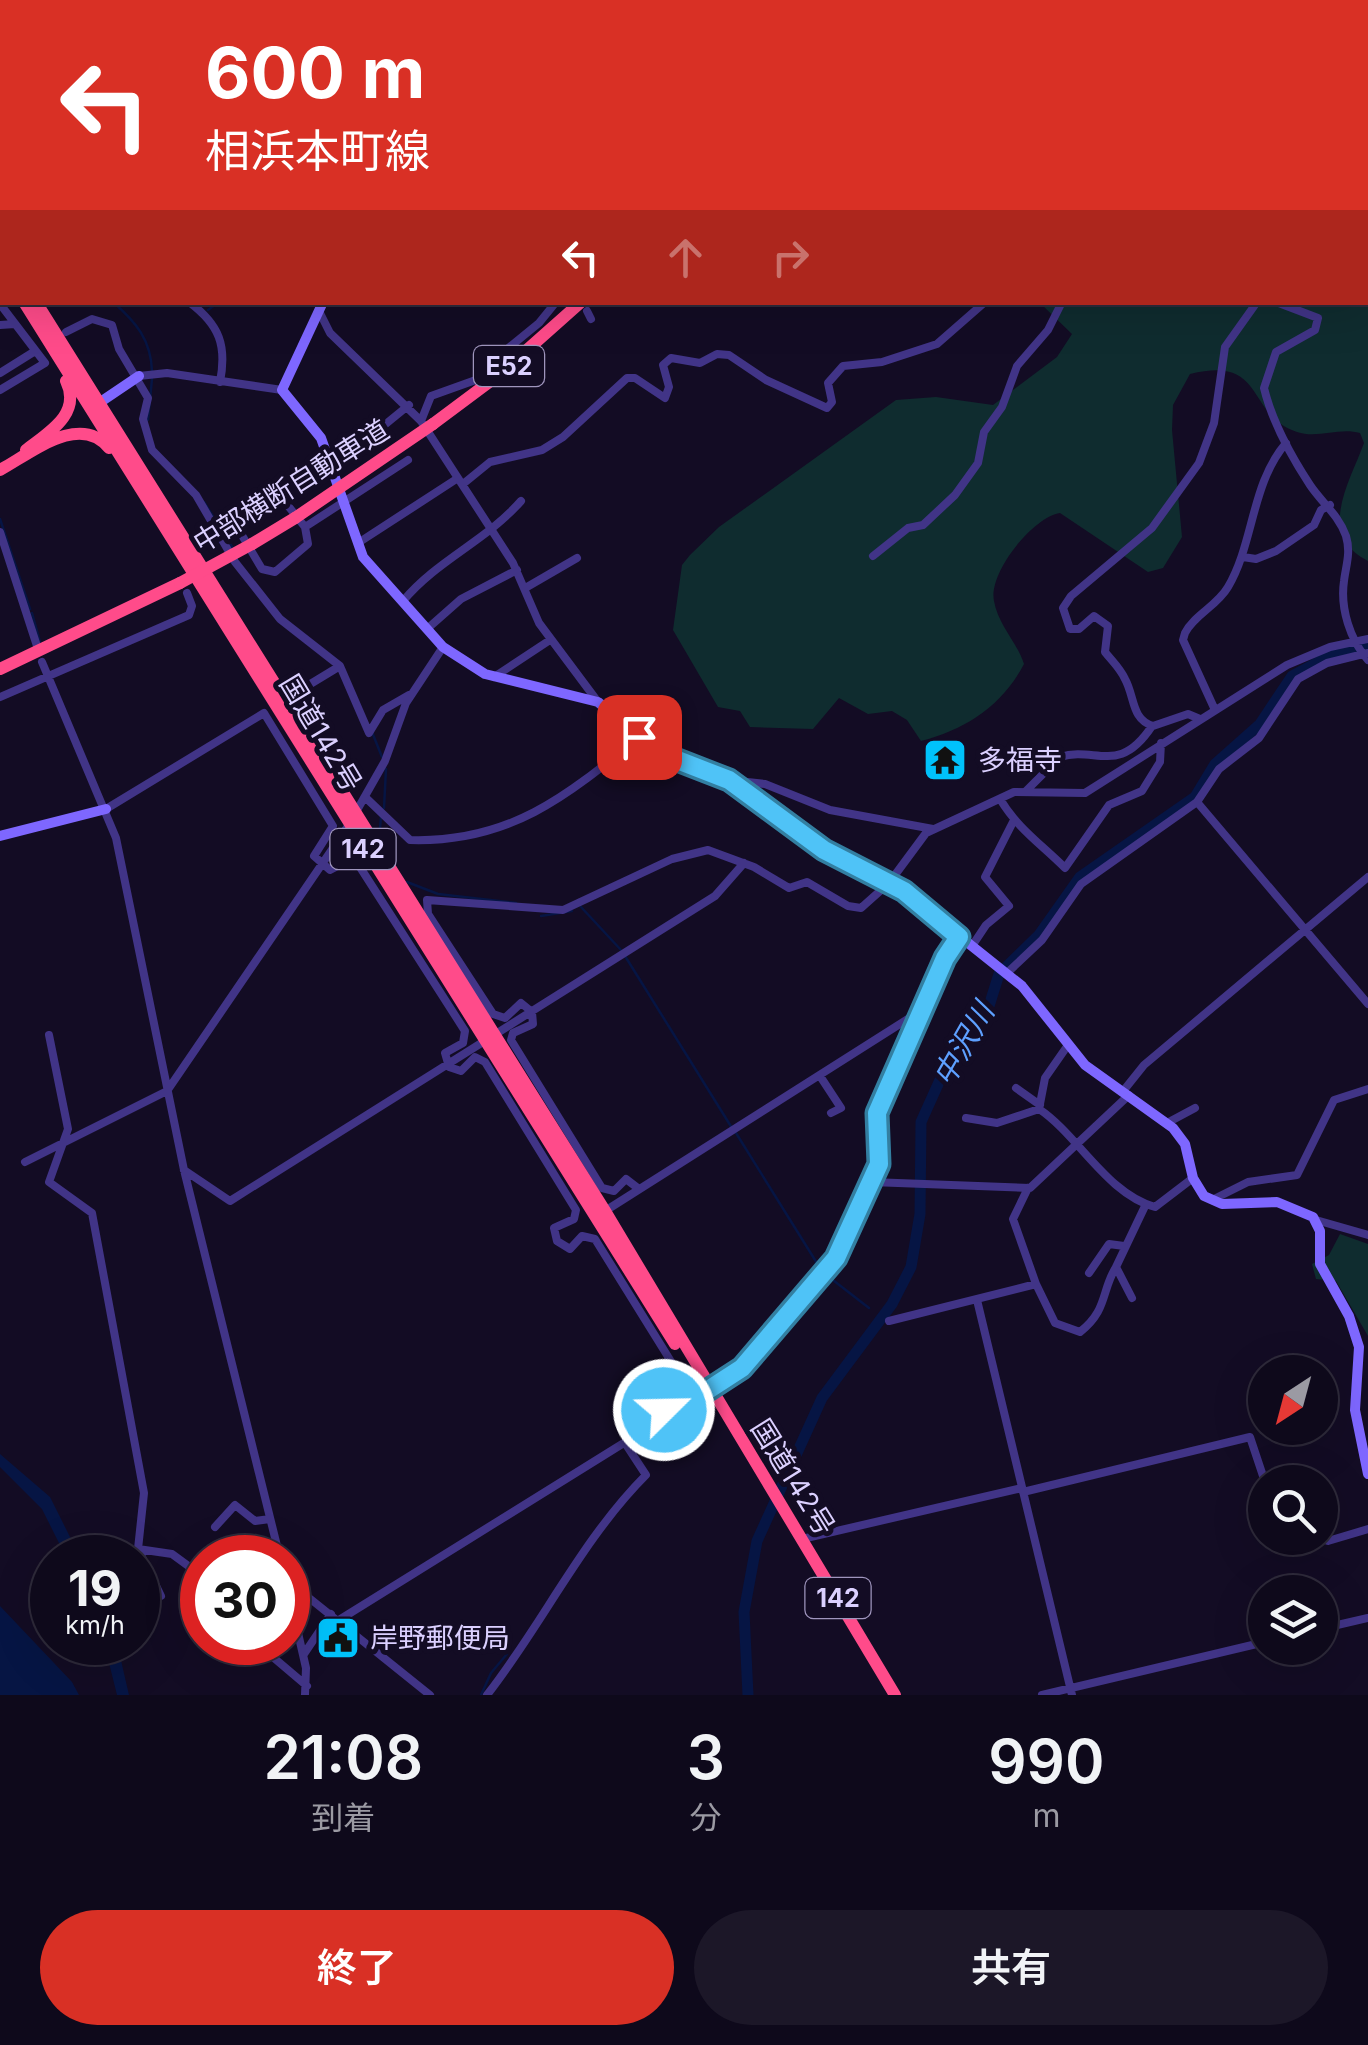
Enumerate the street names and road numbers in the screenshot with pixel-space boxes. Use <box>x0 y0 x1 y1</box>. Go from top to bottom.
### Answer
road number: E52 <box>474 346 544 386</box>
street label: 中部横断自動車道 <box>187 412 395 560</box>
street label: 国道142号 <box>273 668 369 798</box>
road number: 142 <box>330 829 396 869</box>
street label: 国道142号 <box>744 1413 842 1541</box>
road number: 142 <box>806 1578 870 1618</box>

